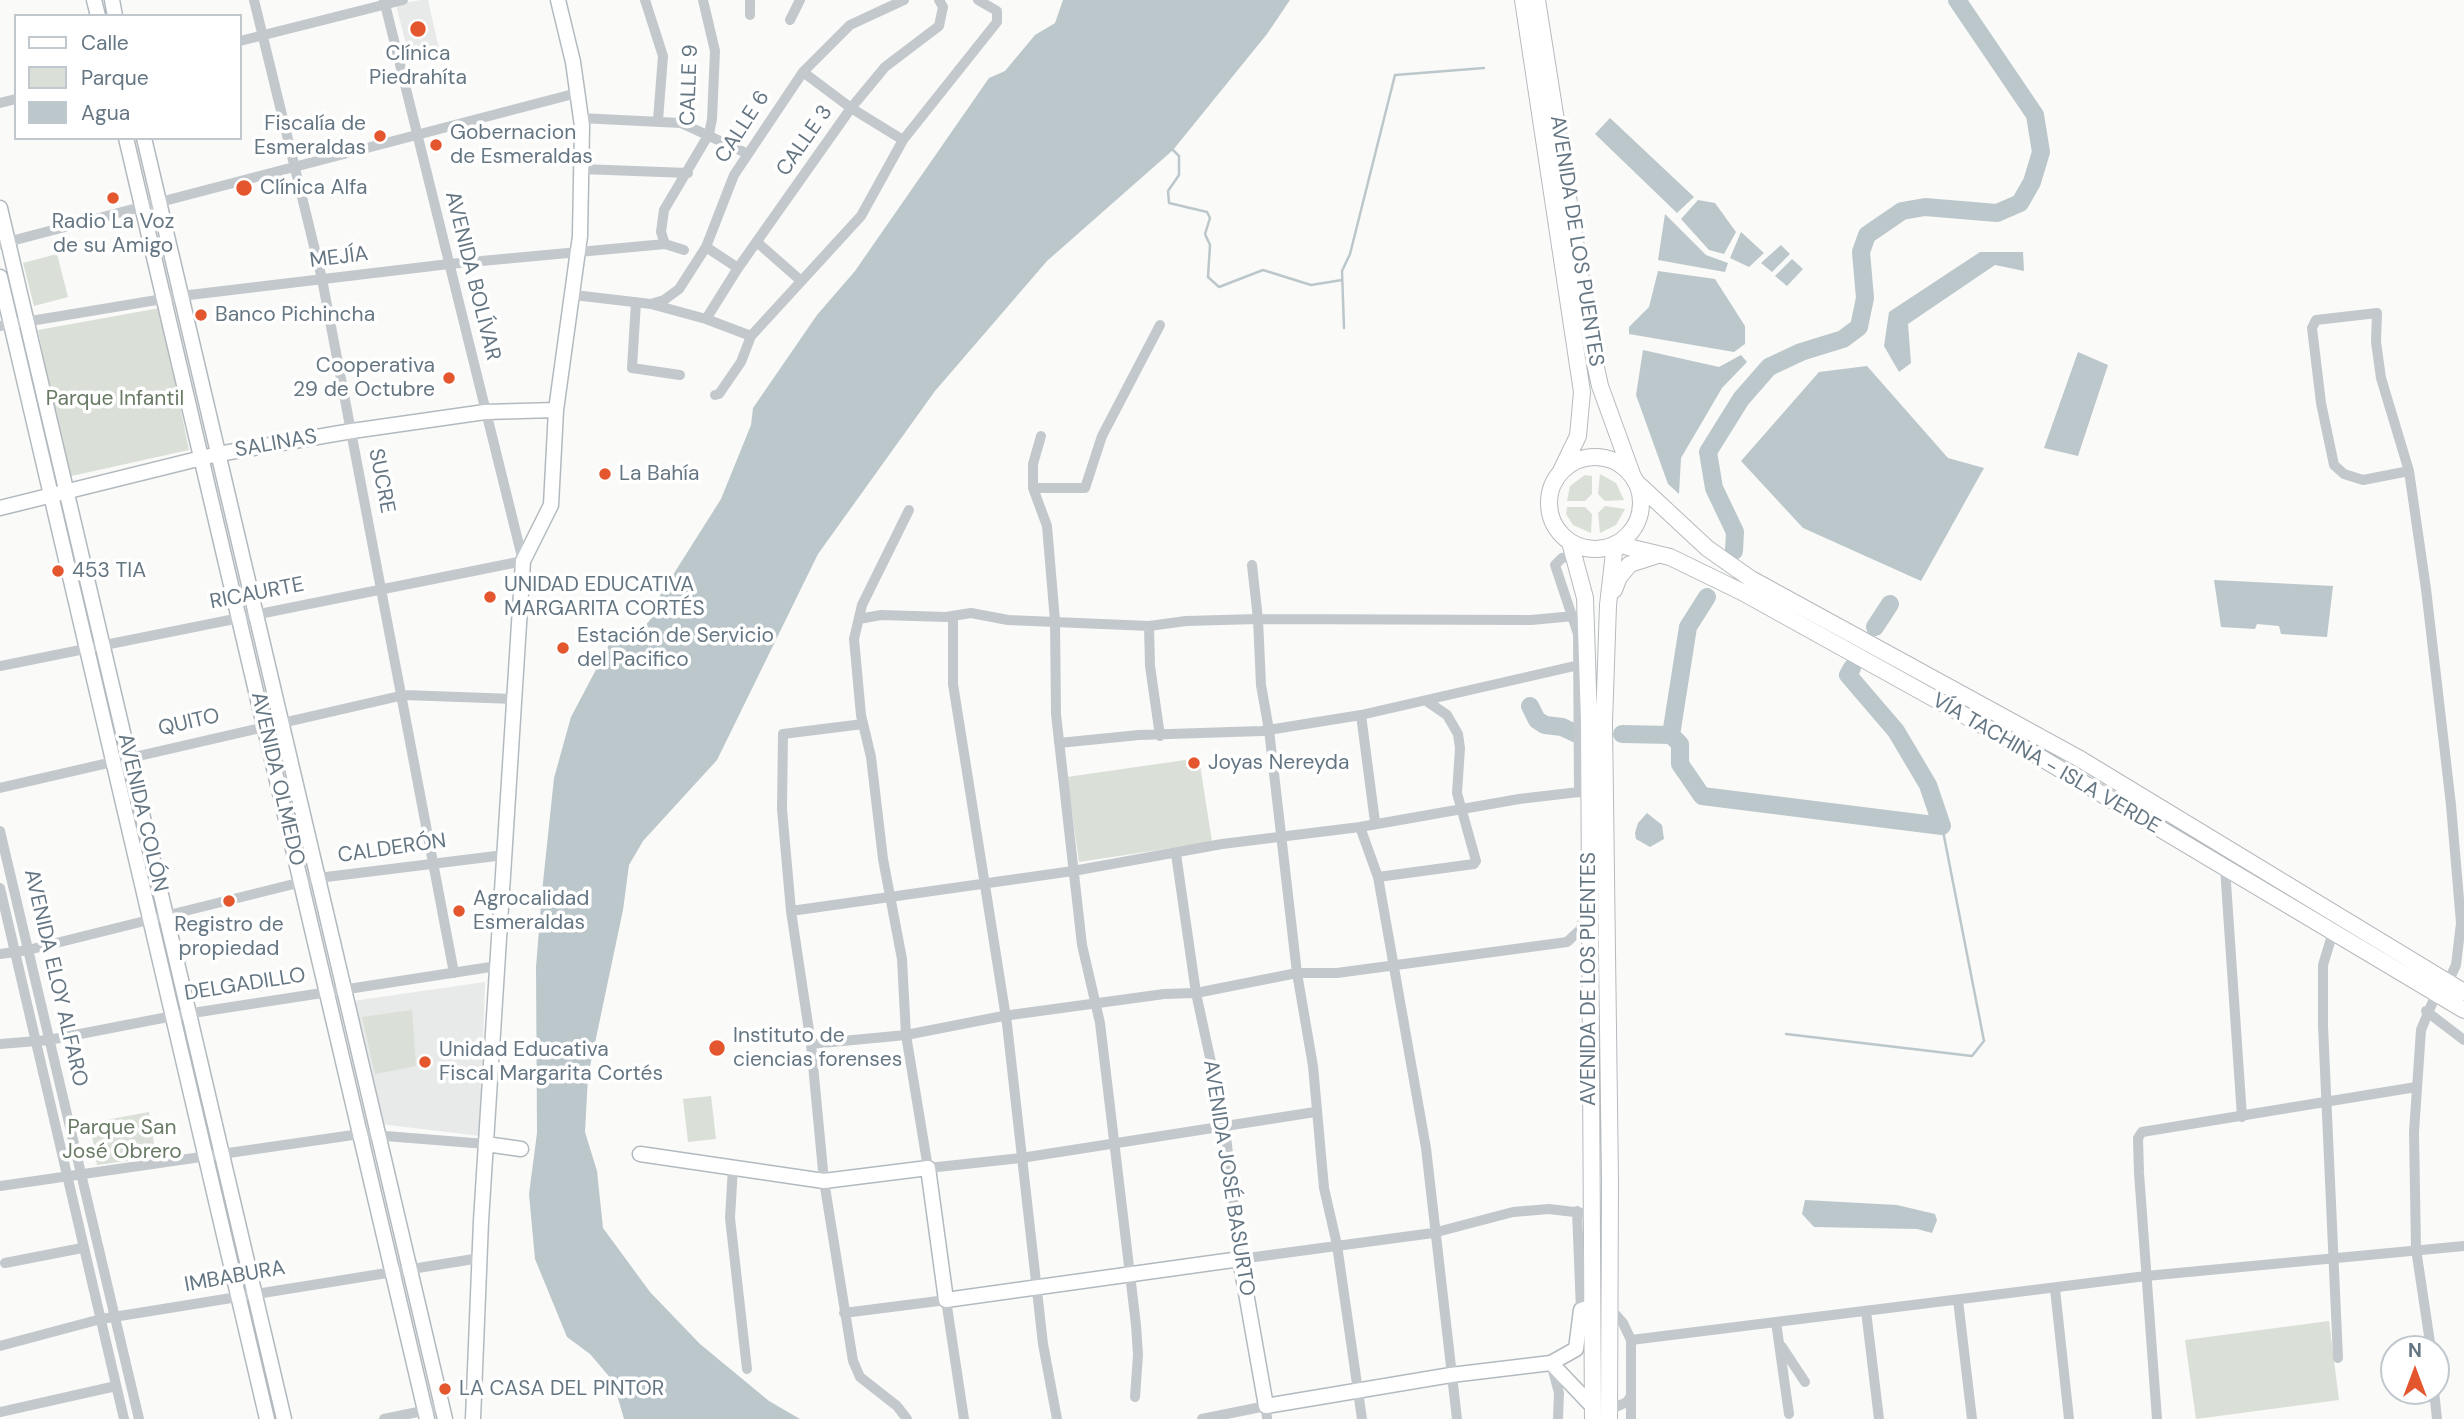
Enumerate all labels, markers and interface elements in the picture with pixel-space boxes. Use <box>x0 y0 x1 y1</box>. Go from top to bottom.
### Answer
legend <box>14 14 242 140</box>
marker: Clínica Piedrahíta <box>408 19 428 39</box>
text: Calle <box>81 29 129 57</box>
place label: Clínica Piedrahíta <box>369 41 467 91</box>
street label: CALLE 9 <box>676 44 704 126</box>
text: Parque <box>81 64 149 92</box>
street label: CALLE 6 <box>710 86 776 168</box>
text: Agua <box>81 99 130 127</box>
street label: CALLE 3 <box>772 101 838 181</box>
place label: Fiscalía de Esmeraldas <box>254 111 366 161</box>
street label: AVENIDA DE LOS PUENTES <box>1544 114 1608 368</box>
place label: Gobernacion de Esmeraldas <box>450 120 593 170</box>
marker: Fiscalía de Esmeraldas <box>372 128 388 144</box>
marker: Gobernacion de Esmeraldas <box>428 137 444 153</box>
place label: Clínica Alfa <box>260 175 367 201</box>
marker: Clínica Alfa <box>234 178 254 198</box>
street label: AVENIDA BOLÍVAR <box>439 189 505 363</box>
marker: Radio La Voz de su Amigo <box>105 190 121 206</box>
place label: Radio La Voz de su Amigo <box>52 209 174 259</box>
street label: MEJÍA <box>308 242 370 274</box>
place label: Banco Pichincha <box>215 302 375 328</box>
marker: Banco Pichincha <box>193 307 209 323</box>
place label: Cooperativa 29 de Octubre <box>293 353 435 403</box>
marker: Cooperativa 29 de Octubre <box>441 370 457 386</box>
park label: Parque Infantil <box>46 386 184 412</box>
street label: SALINAS <box>233 424 319 464</box>
street label: SUCRE <box>362 447 400 515</box>
place label: La Bahía <box>619 461 699 487</box>
marker: La Bahía <box>597 466 613 482</box>
place label: 453 TIA <box>72 558 146 584</box>
marker: 453 TIA <box>50 563 66 579</box>
place label: UNIDAD EDUCATIVA MARGARITA CORTÉS <box>504 572 705 622</box>
street label: RICAURTE <box>208 573 306 615</box>
marker: UNIDAD EDUCATIVA MARGARITA CORTÉS <box>482 589 498 605</box>
place label: Estación de Servicio del Pacifico <box>577 623 774 673</box>
marker: Estación de Servicio del Pacifico <box>555 640 571 656</box>
street label: VÍA TACHINA - ISLA VERDE <box>1927 688 2165 840</box>
street label: AVENIDA OLMEDO <box>245 690 309 868</box>
street label: QUITO <box>156 704 222 742</box>
street label: AVENIDA COLÓN <box>112 731 172 895</box>
place label: Joyas Nereyda <box>1208 750 1349 776</box>
marker: Joyas Nereyda <box>1186 755 1202 771</box>
street label: CALDERÓN <box>336 829 448 869</box>
street label: AVENIDA DE LOS PUENTES <box>1576 852 1602 1106</box>
street label: AVENIDA ELOY ALFARO <box>18 867 92 1089</box>
place label: Agrocalidad Esmeraldas <box>473 886 589 936</box>
marker: Registro de propiedad <box>221 893 237 909</box>
marker: Agrocalidad Esmeraldas <box>451 903 467 919</box>
place label: Registro de propiedad <box>174 912 284 962</box>
street label: DELGADILLO <box>183 963 307 1007</box>
place label: Instituto de ciencias forenses <box>733 1023 902 1073</box>
place label: Unidad Educativa Fiscal Margarita Cortés <box>439 1037 663 1087</box>
marker: Instituto de ciencias forenses <box>707 1038 727 1058</box>
marker: Unidad Educativa Fiscal Margarita Cortés <box>417 1054 433 1070</box>
street label: AVENIDA JOSÉ BASURTO <box>1197 1058 1259 1298</box>
park label: Parque San José Obrero <box>62 1115 182 1165</box>
street label: IMBABURA <box>183 1256 287 1298</box>
north arrow <box>2380 1335 2450 1405</box>
text: N <box>2408 1338 2422 1363</box>
place label: LA CASA DEL PINTOR <box>459 1376 664 1402</box>
marker: LA CASA DEL PINTOR <box>437 1381 453 1397</box>

